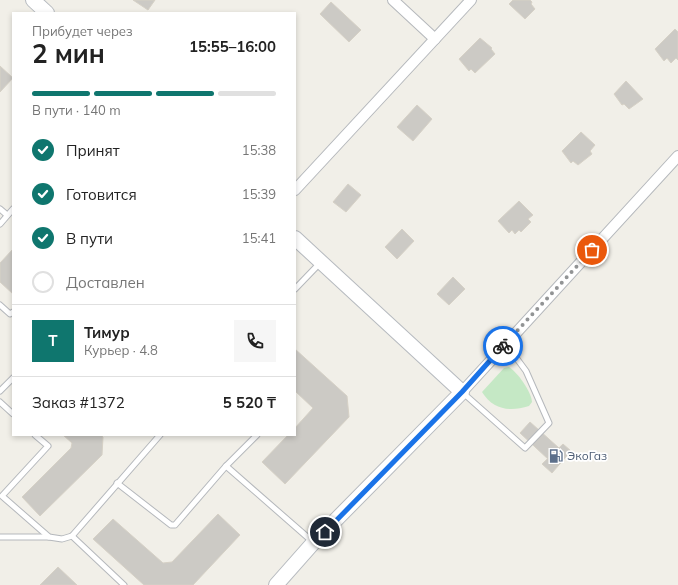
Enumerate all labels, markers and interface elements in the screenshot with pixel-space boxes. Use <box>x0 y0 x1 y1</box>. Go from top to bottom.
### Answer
text: Прибудет через <box>32 23 133 39</box>
text: 2 мин <box>32 37 105 70</box>
text: 15:55–16:00 <box>189 37 276 56</box>
text: В пути · 140 m <box>32 102 121 118</box>
icon: check <box>32 139 54 161</box>
text: Принят <box>66 141 120 160</box>
text: 15:38 <box>242 142 276 158</box>
icon: check <box>32 183 54 205</box>
text: Готовится <box>66 185 137 204</box>
text: 15:39 <box>242 186 276 202</box>
icon: check <box>32 227 54 249</box>
text: В пути <box>66 229 113 248</box>
text: 15:41 <box>242 230 276 246</box>
pin <box>575 233 609 267</box>
icon: bag <box>581 239 603 261</box>
text: Доставлен <box>66 273 145 292</box>
button: phone <box>234 320 276 362</box>
text: Тимур <box>84 323 130 342</box>
courier <box>483 326 523 366</box>
text: Т <box>48 331 58 350</box>
icon: bike <box>492 335 514 357</box>
text: Курьер · 4.8 <box>84 342 158 358</box>
text: Заказ #1372 <box>32 393 125 412</box>
text: 5 520 ₸ <box>223 393 276 412</box>
fuel station icon: ЭкоГаз <box>548 448 564 464</box>
place label: ЭкоГаз <box>567 448 607 463</box>
pin <box>308 515 342 549</box>
icon: home <box>314 521 336 543</box>

